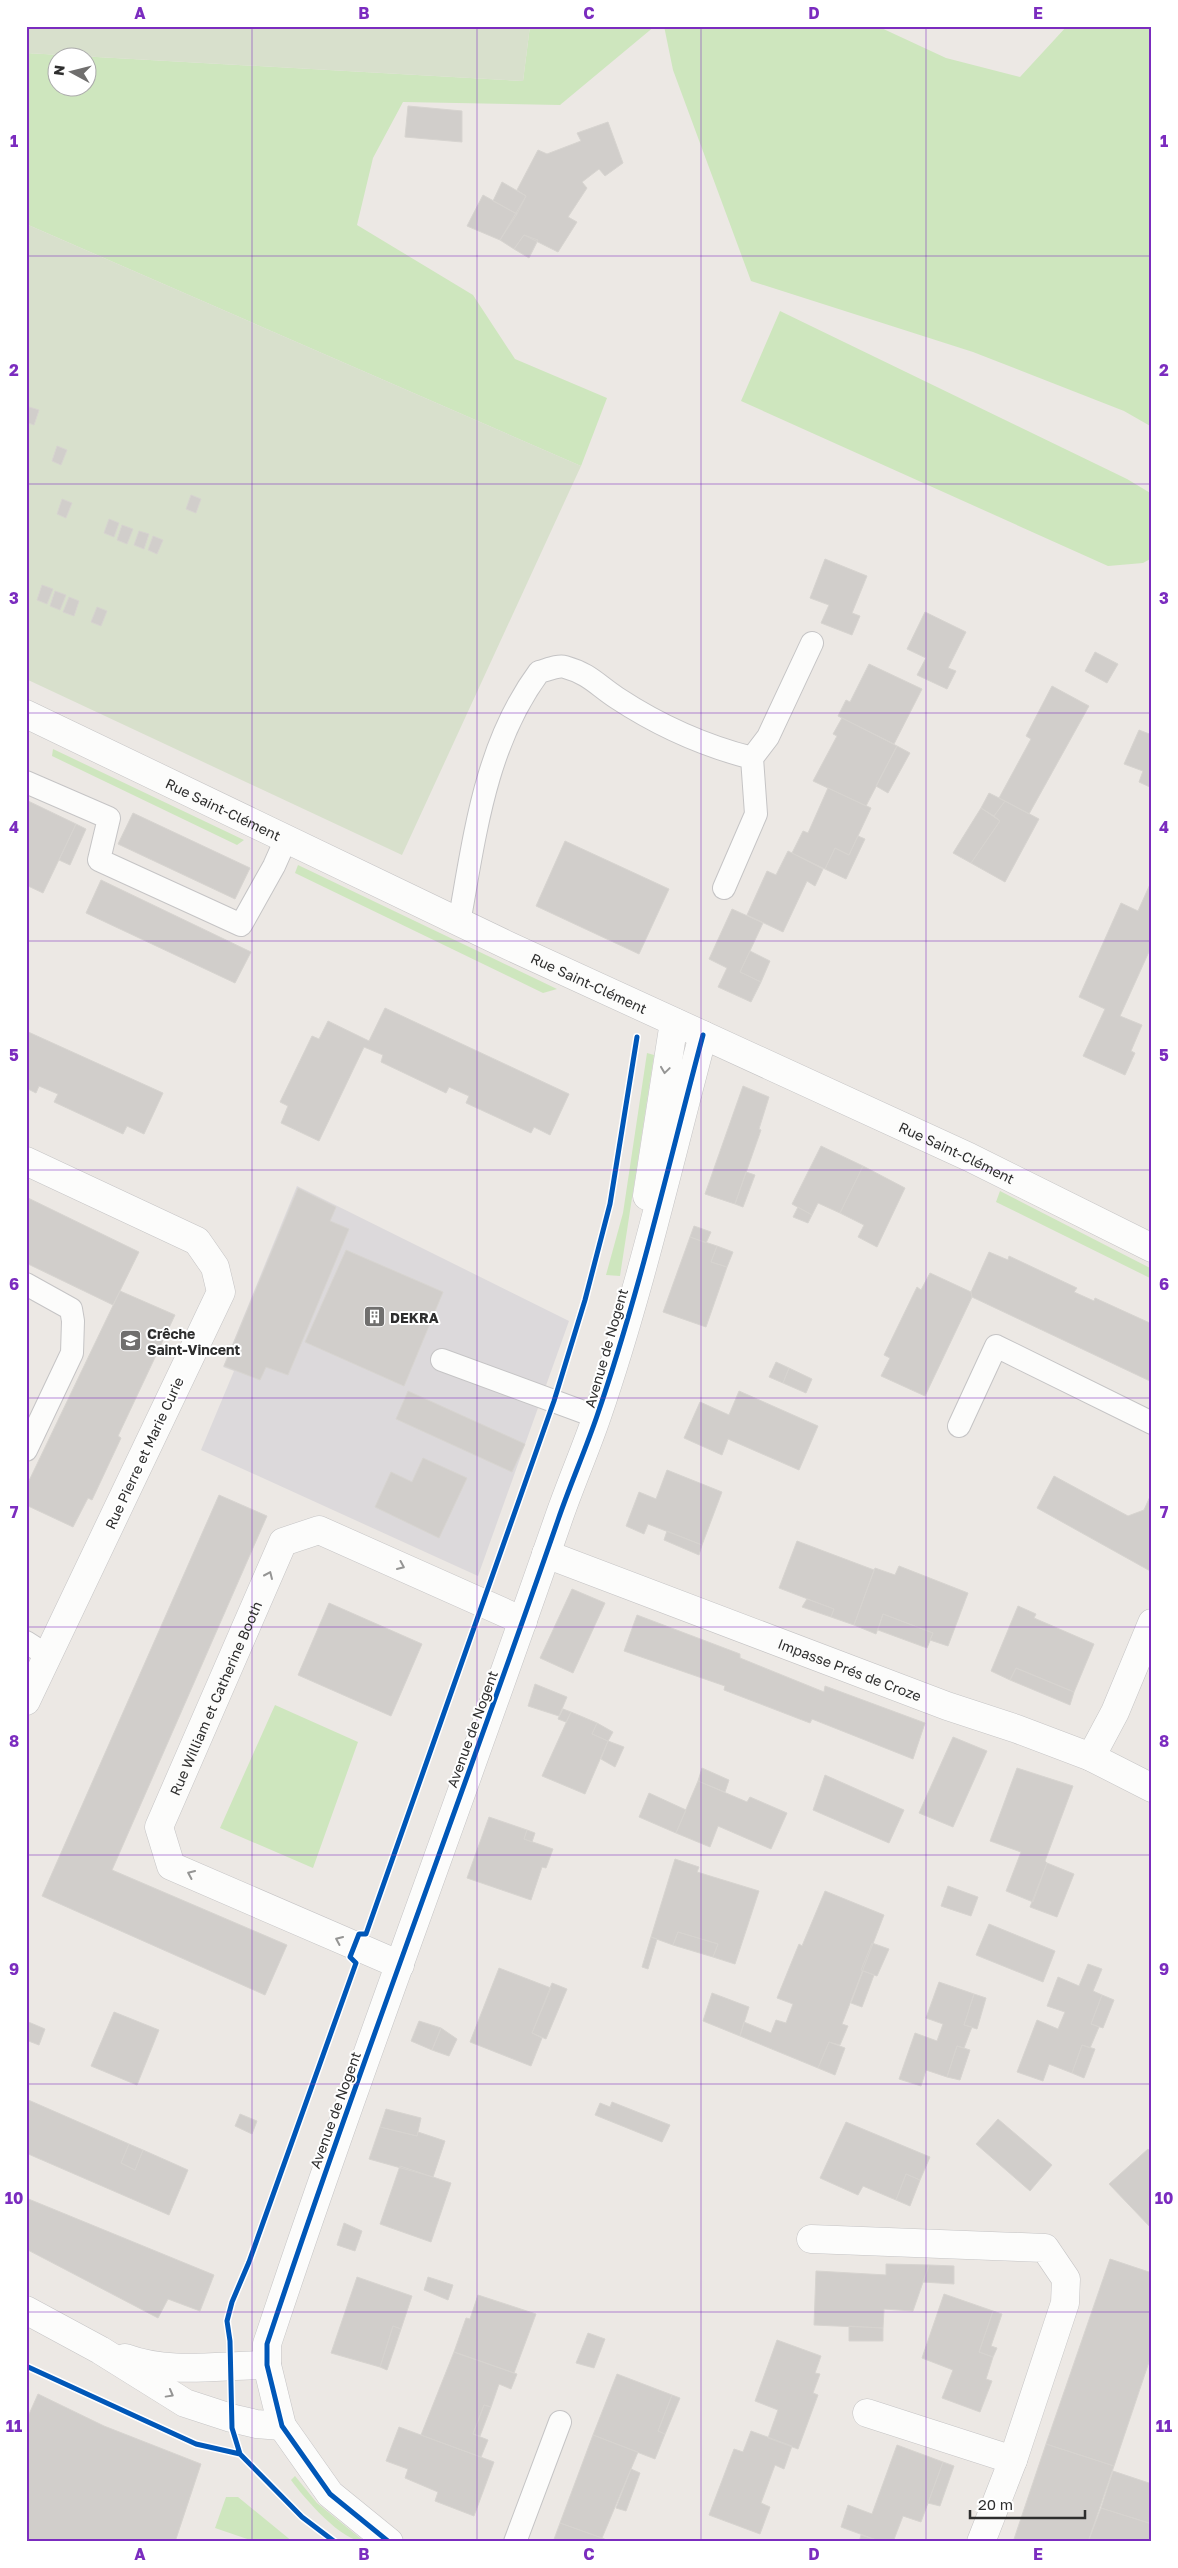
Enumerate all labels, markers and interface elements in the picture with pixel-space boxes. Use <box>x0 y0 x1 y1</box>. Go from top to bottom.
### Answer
text: A <box>134 3 146 23</box>
text: B <box>358 3 370 23</box>
text: C <box>583 3 595 23</box>
text: D <box>808 3 820 23</box>
text: E <box>1033 3 1043 23</box>
north arrow <box>48 48 98 98</box>
text: N <box>50 64 68 77</box>
text: 1 <box>10 131 18 151</box>
text: 1 <box>1160 131 1168 151</box>
text: 2 <box>9 360 19 380</box>
text: 2 <box>1159 360 1169 380</box>
text: 3 <box>9 588 19 608</box>
text: 3 <box>1159 588 1169 608</box>
street label: Rue Saint-Clément <box>163 774 284 844</box>
text: 4 <box>9 817 19 837</box>
text: 4 <box>1159 817 1169 837</box>
street label: Rue Saint-Clément <box>528 949 650 1017</box>
text: 5 <box>9 1045 19 1065</box>
text: 5 <box>1159 1045 1169 1065</box>
one-way arrow <box>661 1066 671 1074</box>
street label: Rue Saint-Clément <box>897 1118 1018 1187</box>
text: 6 <box>9 1274 19 1294</box>
text: 6 <box>1159 1274 1169 1294</box>
street label: Avenue de Nogent <box>581 1287 631 1409</box>
building icon: DEKRA <box>362 1305 386 1329</box>
place label: DEKRA <box>390 1309 439 1326</box>
place label: Crêche Saint-Vincent <box>147 1325 241 1358</box>
school or university icon: Crêche Saint-Vincent <box>119 1329 143 1353</box>
street label: Rue Pierre et Marie Curie <box>101 1374 187 1532</box>
text: 7 <box>10 1502 19 1522</box>
text: 7 <box>1160 1502 1169 1522</box>
one-way arrow <box>395 1560 404 1570</box>
one-way arrow <box>263 1571 274 1580</box>
street label: Rue William et Catherine Booth <box>165 1598 265 1798</box>
street label: Impasse Prés de Croze <box>776 1634 924 1704</box>
street label: Avenue de Nogent <box>443 1668 501 1790</box>
text: 8 <box>9 1731 19 1751</box>
text: 8 <box>1159 1731 1169 1751</box>
one-way arrow <box>187 1870 196 1881</box>
one-way arrow <box>335 1935 344 1946</box>
text: 9 <box>9 1959 19 1979</box>
text: 9 <box>1159 1959 1169 1979</box>
street label: Avenue de Nogent <box>306 2049 364 2171</box>
text: 10 <box>5 2188 23 2208</box>
text: 10 <box>1155 2188 1173 2208</box>
one-way arrow <box>165 2388 174 2398</box>
text: 11 <box>6 2416 22 2436</box>
text: 11 <box>1156 2416 1172 2436</box>
scale bar <box>970 2488 1086 2520</box>
text: 20 m <box>978 2495 1013 2513</box>
text: A <box>134 2544 146 2564</box>
text: B <box>358 2544 370 2564</box>
text: C <box>583 2544 595 2564</box>
text: D <box>808 2544 820 2564</box>
text: E <box>1033 2544 1043 2564</box>

